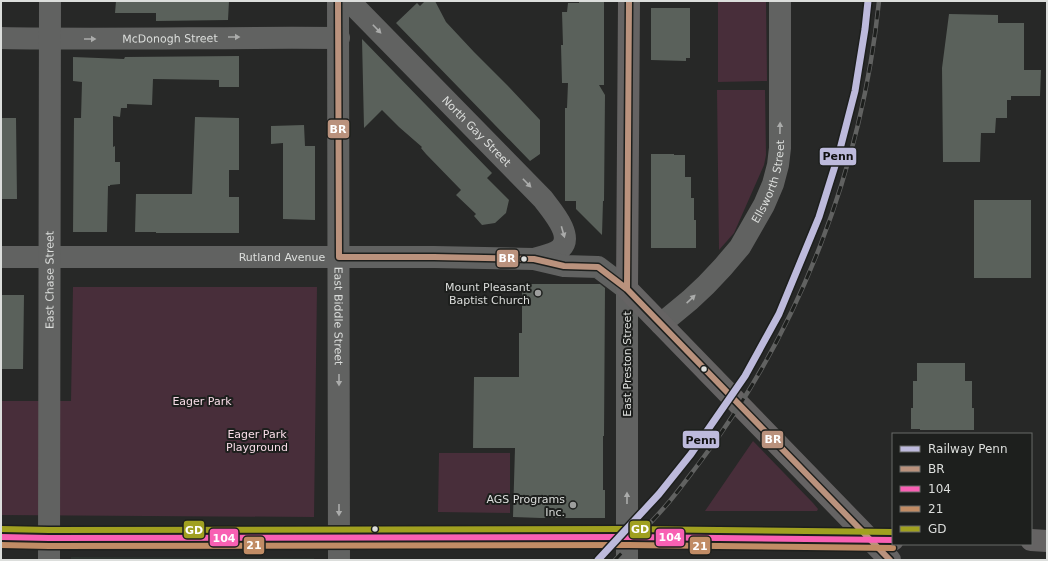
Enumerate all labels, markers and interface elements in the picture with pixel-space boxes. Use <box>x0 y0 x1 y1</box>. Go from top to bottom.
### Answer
one-way arrow <box>373 24 382 34</box>
street label: McDonogh Street <box>122 32 218 46</box>
one-way arrow <box>228 34 241 40</box>
one-way arrow <box>84 36 97 42</box>
street label: North Gay Street <box>439 94 514 170</box>
line badge: BR <box>327 119 350 139</box>
one-way arrow <box>777 121 783 134</box>
text: BR <box>330 123 347 136</box>
street label: Ellsworth Street <box>749 139 787 226</box>
line badge: Penn <box>819 147 857 166</box>
text: Penn <box>822 150 854 163</box>
one-way arrow <box>522 178 532 188</box>
one-way arrow <box>560 226 566 238</box>
street label: East Chase Street <box>43 230 57 329</box>
line badge: BR <box>496 249 519 268</box>
street label: Rutland Avenue <box>239 251 326 264</box>
text: BR <box>499 252 516 265</box>
unlabelled marker <box>519 254 529 264</box>
street label: East Biddle Street <box>331 267 345 366</box>
place label: Mount Pleasant Baptist Church <box>445 281 531 307</box>
marker: Mount Pleasant Baptist Church <box>533 288 543 298</box>
one-way arrow <box>686 294 696 304</box>
street label: East Preston Street <box>621 311 634 417</box>
unlabelled marker <box>699 364 709 374</box>
one-way arrow <box>336 374 342 387</box>
park label: Eager Park <box>172 395 232 408</box>
park label: Eager Park Playground <box>226 428 288 454</box>
line badge: Penn <box>682 430 720 449</box>
line badge: BR <box>761 430 784 449</box>
text: BR <box>765 433 782 446</box>
legend <box>892 433 1032 545</box>
text: Penn <box>685 434 717 447</box>
text: Railway Penn <box>928 442 1008 456</box>
text: BR <box>928 462 945 476</box>
text: 104 <box>928 482 951 496</box>
one-way arrow <box>624 491 630 504</box>
place label: AGS Programs Inc. <box>487 493 565 519</box>
marker: AGS Programs Inc. <box>568 500 578 510</box>
text: 21 <box>928 502 943 516</box>
one-way arrow <box>336 504 342 517</box>
line badge: GD <box>183 520 205 539</box>
line badge: GD <box>629 520 651 539</box>
text: GD <box>928 522 947 536</box>
text: GD <box>631 523 649 536</box>
text: GD <box>185 524 203 537</box>
unlabelled marker <box>370 524 380 534</box>
line badge: 104 <box>209 528 239 547</box>
line badge: 104 <box>655 528 685 547</box>
text: 104 <box>659 531 682 544</box>
text: 104 <box>213 532 236 545</box>
line badge: 21 <box>243 536 265 555</box>
line badge: 21 <box>689 536 711 555</box>
text: 21 <box>246 539 262 552</box>
text: 21 <box>692 540 708 553</box>

